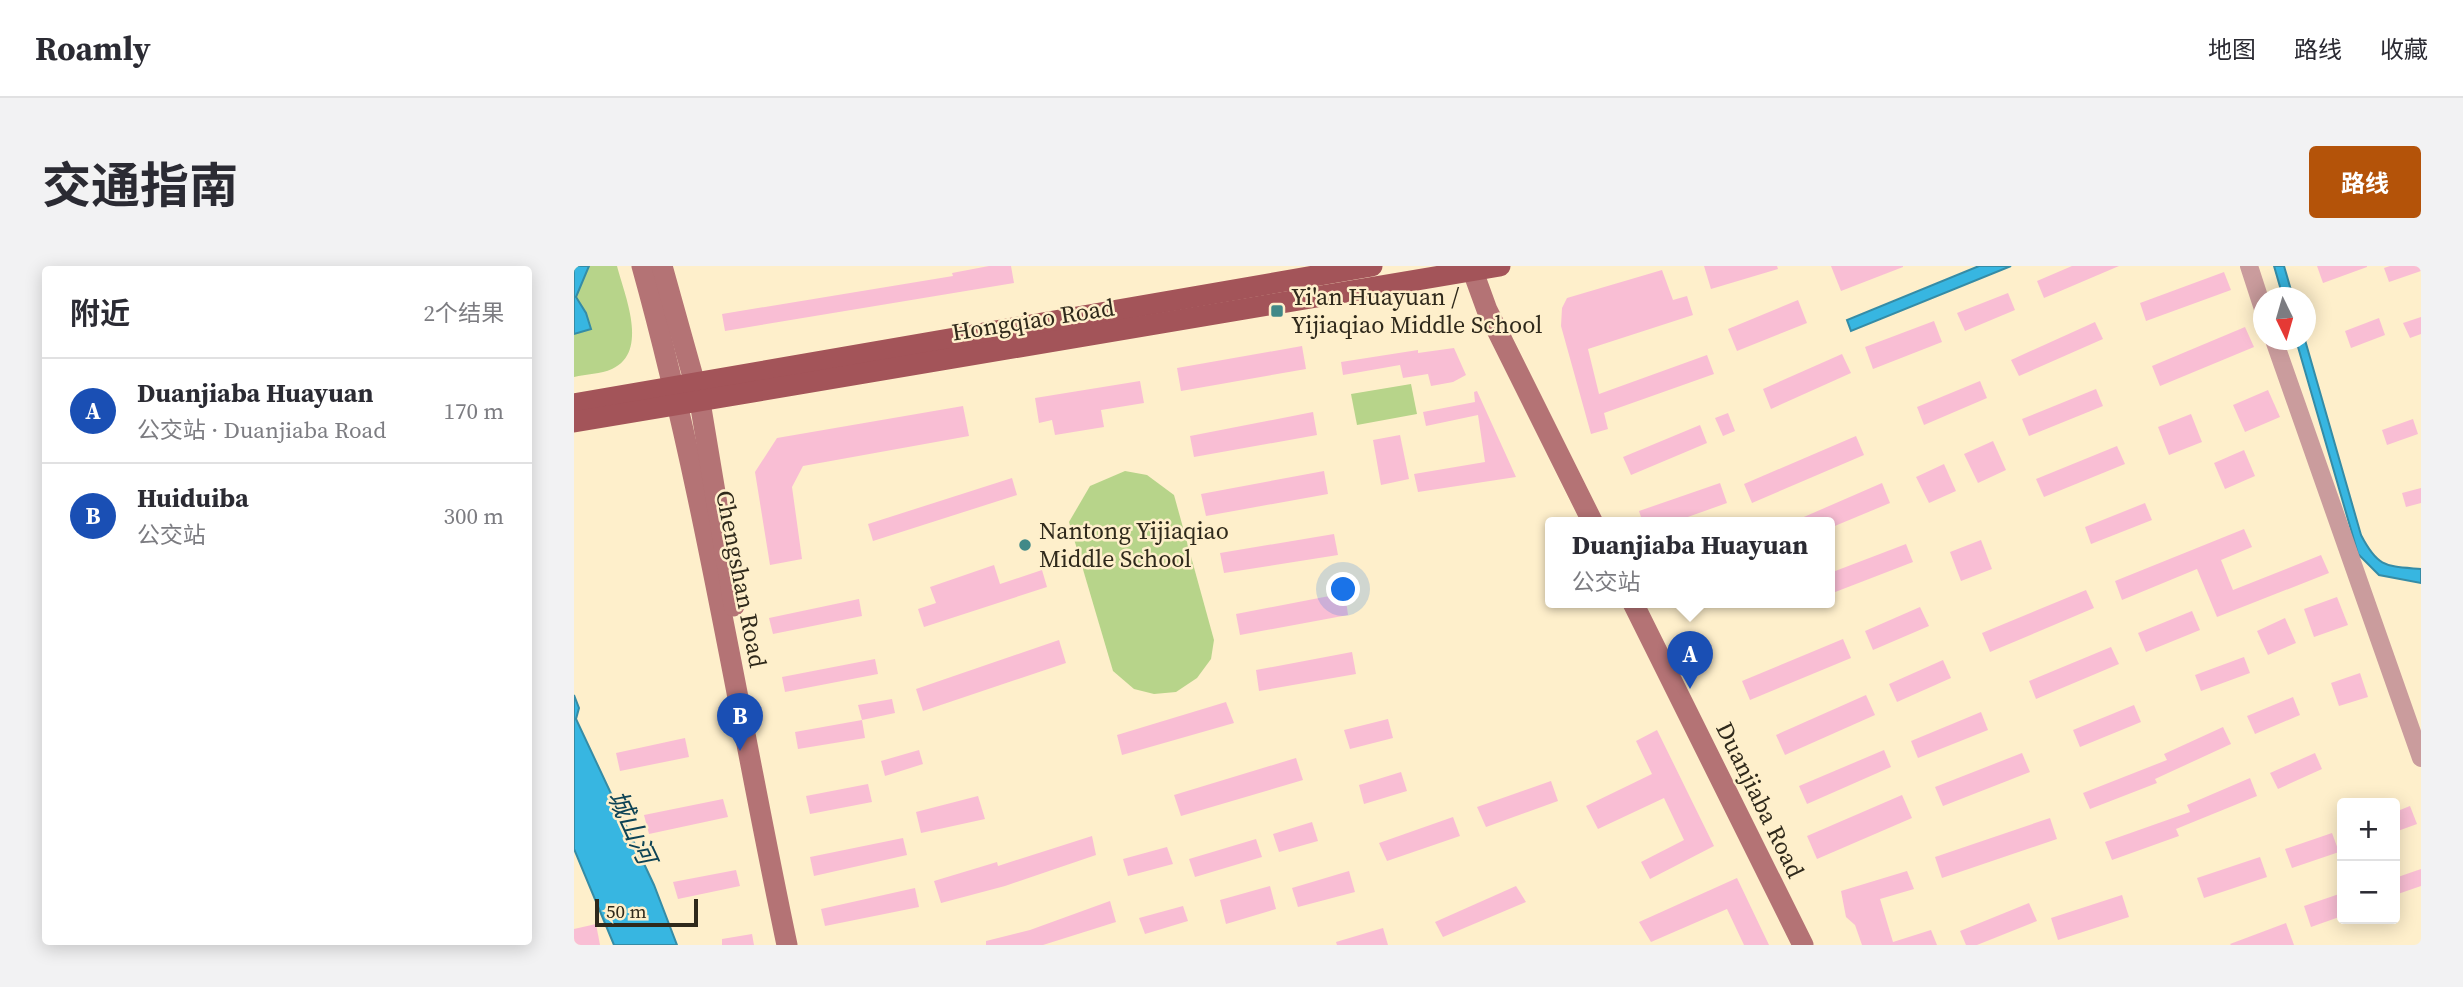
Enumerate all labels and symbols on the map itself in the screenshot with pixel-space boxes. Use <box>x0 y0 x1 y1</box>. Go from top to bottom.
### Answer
place label: Yi'an Huayuan / Yijiaqiao Middle School <box>1291 280 1542 341</box>
north arrow <box>2253 287 2316 350</box>
street label: Hongqiao Road <box>949 290 1117 349</box>
marker: Yi'an Huayuan / Yijiaqiao Middle School <box>1269 303 1285 319</box>
street label: Chengshan Road <box>708 487 775 671</box>
place label: Nantong Yijiaqiao Middle School <box>1039 514 1229 575</box>
marker: Nantong Yijiaqiao Middle School <box>1017 537 1033 553</box>
your location <box>1326 572 1360 606</box>
pin: A <box>1667 631 1713 689</box>
pin: B <box>717 693 763 751</box>
street label: Duanjiaba Road <box>1708 716 1813 884</box>
water label: 城山河 <box>599 784 667 874</box>
scale bar <box>595 896 698 928</box>

